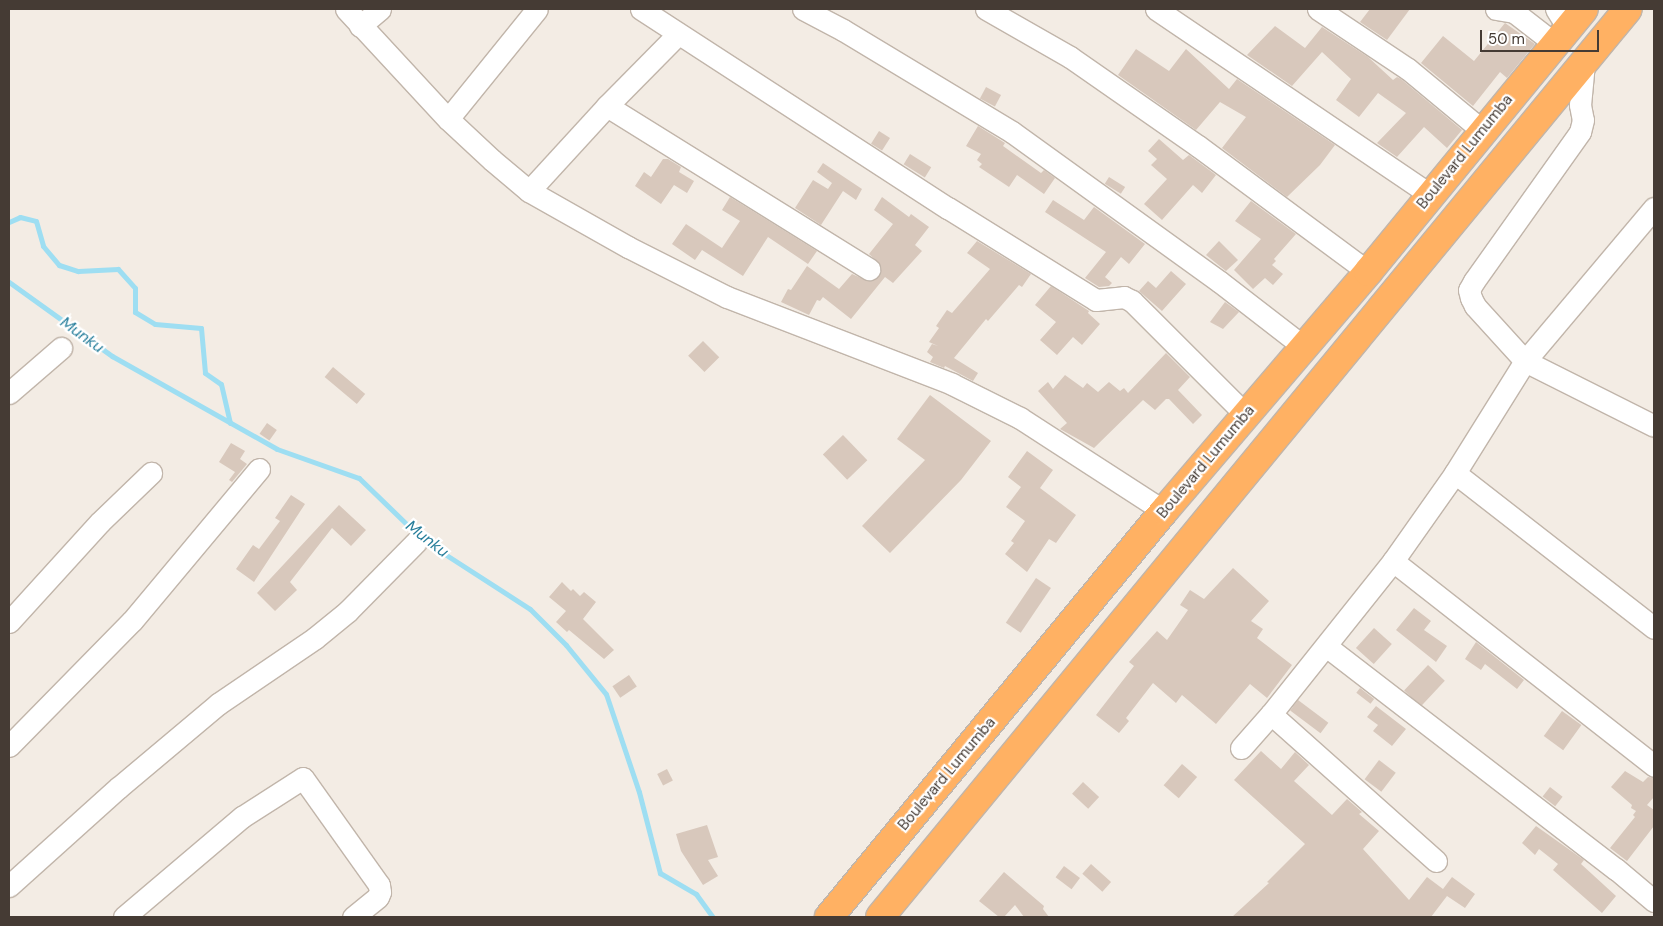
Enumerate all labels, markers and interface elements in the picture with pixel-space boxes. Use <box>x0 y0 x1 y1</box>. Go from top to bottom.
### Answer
scale bar <box>1483 20 1602 52</box>
text: 50 m <box>1488 29 1525 49</box>
street label: Boulevard Lumumba <box>1413 91 1517 213</box>
water label: Munku <box>56 313 108 357</box>
street label: Boulevard Lumumba <box>1154 402 1258 522</box>
water label: Munku <box>402 516 452 562</box>
street label: Boulevard Lumumba <box>895 714 999 834</box>

